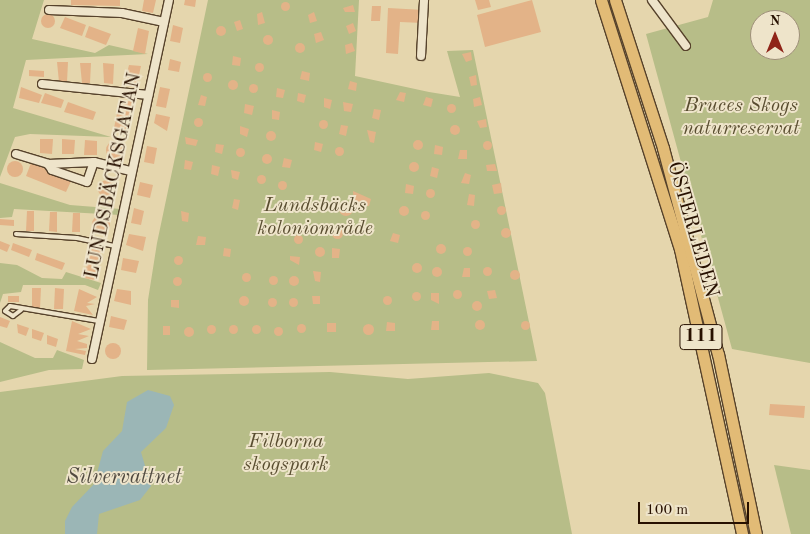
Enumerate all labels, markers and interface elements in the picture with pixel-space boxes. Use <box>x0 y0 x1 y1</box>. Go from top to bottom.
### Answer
north arrow <box>750 10 800 60</box>
text: N <box>770 14 780 28</box>
street label: LUNDSBÄCKSGATAN <box>80 71 148 281</box>
park label: Bruces Skogs naturreservat <box>682 94 800 141</box>
street label: ÖSTERLEDEN <box>661 159 723 301</box>
park label: Lundsbäcks koloniområde <box>257 195 373 242</box>
road number: 111 <box>678 321 724 354</box>
park label: Filborna skogspark <box>243 430 329 477</box>
water label: Silvervattnet <box>66 465 182 491</box>
scale bar <box>640 492 751 524</box>
text: 100 m <box>646 503 688 518</box>

